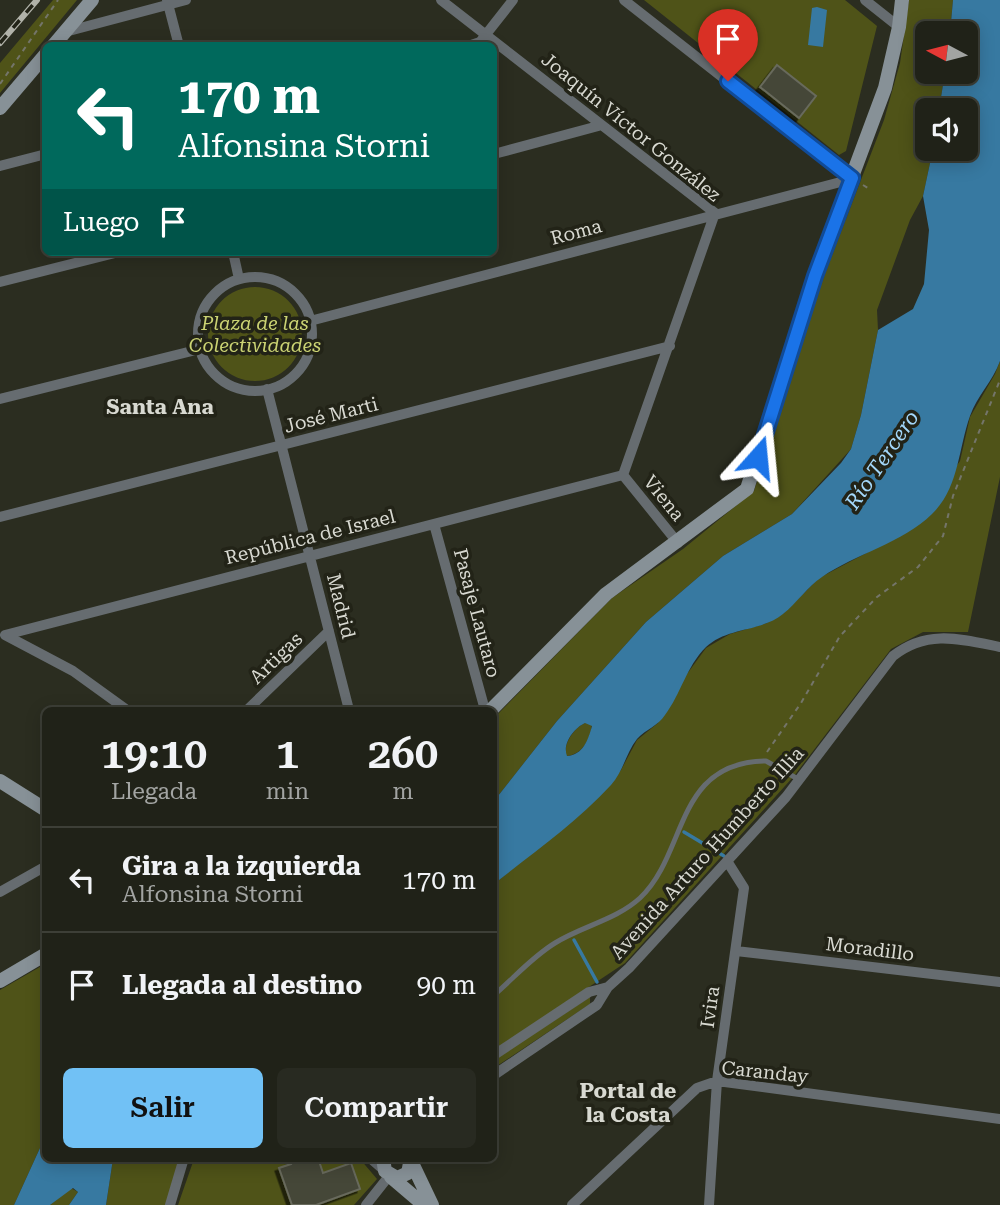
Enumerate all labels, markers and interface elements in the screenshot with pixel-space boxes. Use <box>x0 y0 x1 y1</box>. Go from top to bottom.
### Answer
pin <box>698 9 758 81</box>
icon: arrive <box>709 20 747 58</box>
north arrow <box>915 21 978 84</box>
map controls <box>915 21 978 161</box>
street label: Joaquín Víctor González <box>537 48 725 206</box>
text: 170 m <box>178 68 320 125</box>
icon: left <box>63 70 154 161</box>
button: sound <box>915 98 978 161</box>
text: Alfonsina Storni <box>178 127 430 165</box>
icon: arrive <box>154 203 192 241</box>
text: Luego <box>63 207 140 237</box>
street label: Roma <box>548 214 605 250</box>
park label: Plaza de las Colectividades <box>189 312 321 357</box>
street label: José Marti <box>282 392 380 438</box>
district label: Santa Ana <box>106 395 214 419</box>
water label: Río Tercero <box>840 406 924 515</box>
position arrow <box>721 420 795 494</box>
street label: Viena <box>639 470 690 526</box>
street label: República de Israel <box>222 505 398 569</box>
street label: Pasaje Lautaro <box>449 546 505 680</box>
street label: Madrid <box>322 571 360 641</box>
street label: Artigas <box>245 627 307 689</box>
text: 19:10 <box>101 729 207 778</box>
text: 1 <box>276 729 299 778</box>
text: 260 <box>368 729 438 778</box>
street label: Avenida Arturo Humberto Illia <box>606 742 809 964</box>
text: Llegada <box>111 778 197 805</box>
text: min <box>266 778 309 805</box>
text: m <box>392 778 413 805</box>
text: Gira a la izquierda <box>122 851 361 881</box>
icon: left <box>63 861 101 899</box>
text: 170 m <box>402 865 476 895</box>
text: Alfonsina Storni <box>122 881 303 908</box>
street label: Moradillo <box>824 932 916 966</box>
icon: arrive <box>63 966 101 1004</box>
text: Llegada al destino <box>122 970 362 1000</box>
text: 90 m <box>417 970 476 1000</box>
street label: Ivira <box>696 984 724 1029</box>
street label: Caranday <box>720 1056 810 1088</box>
button: Salir <box>63 1068 263 1148</box>
button: Compartir <box>277 1068 476 1148</box>
district label: Portal de la Costa <box>580 1079 676 1127</box>

